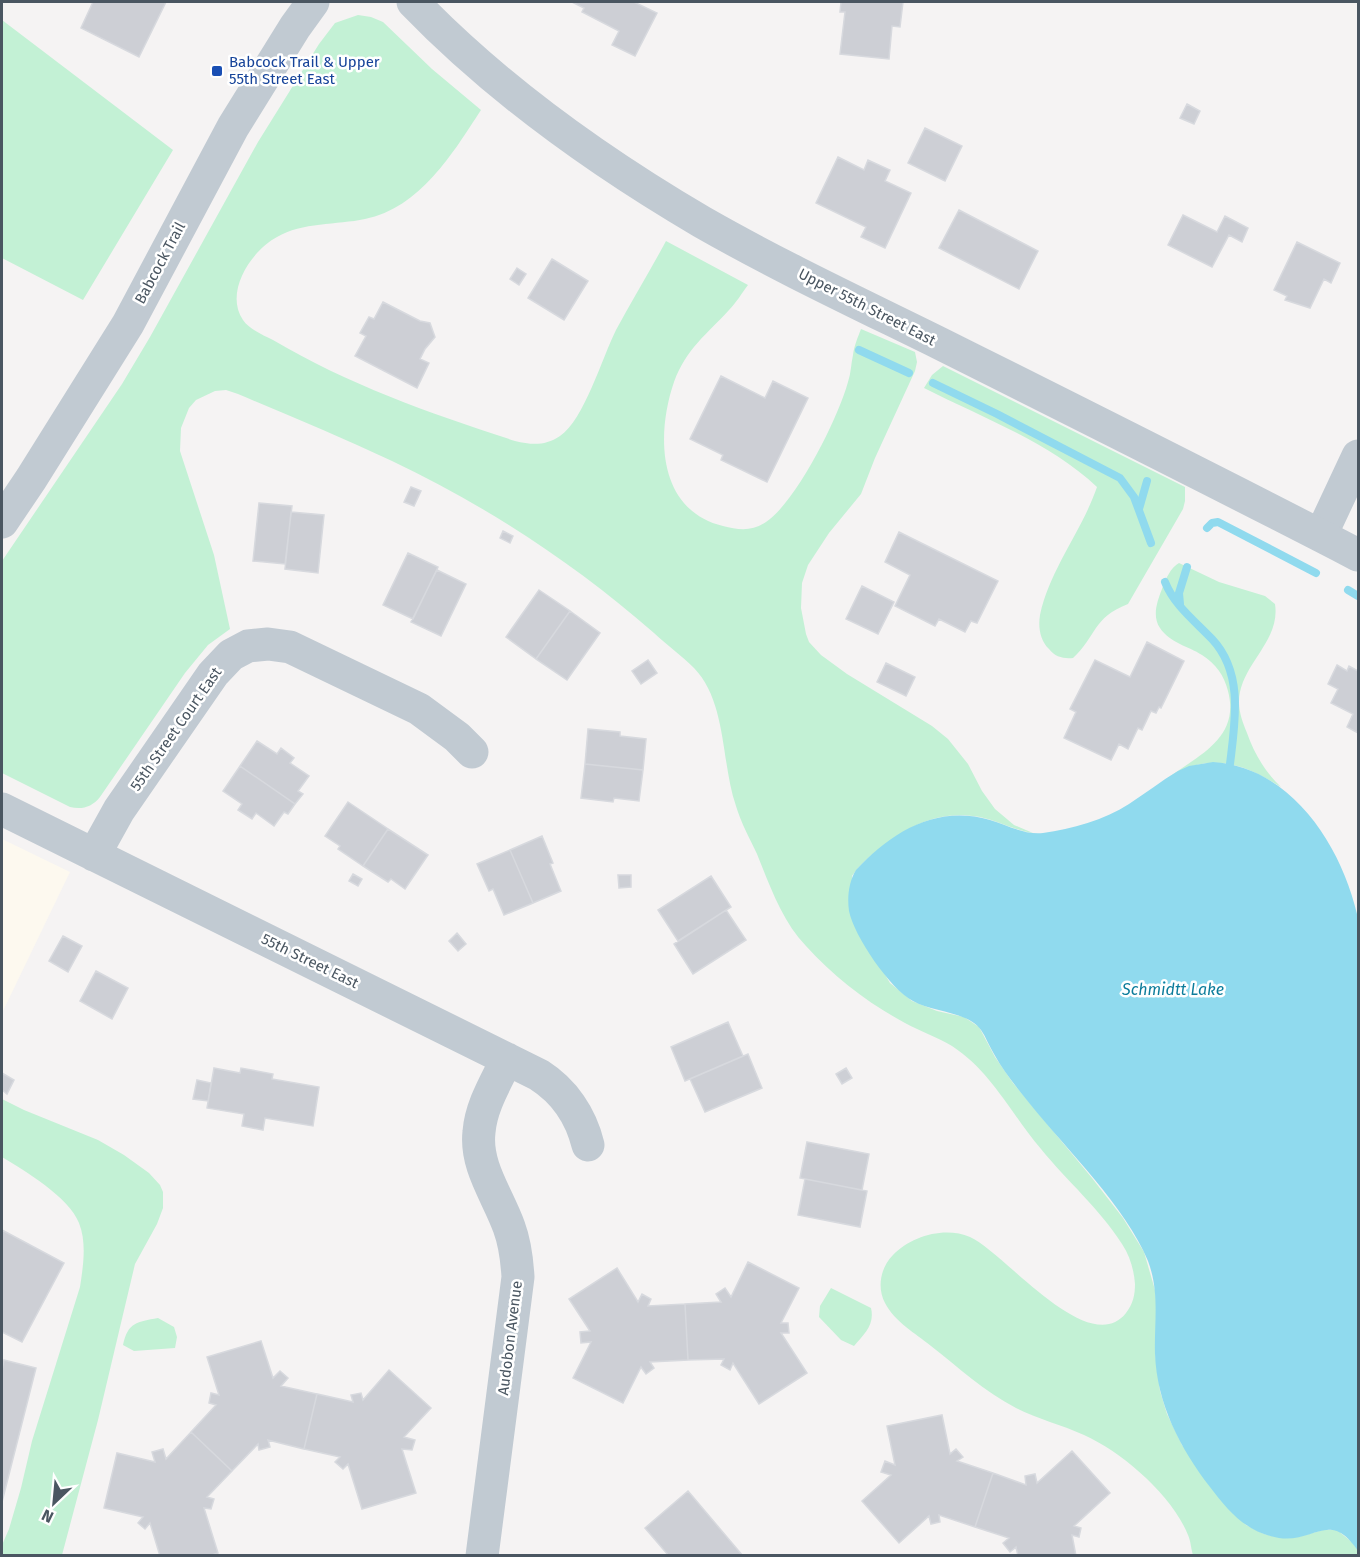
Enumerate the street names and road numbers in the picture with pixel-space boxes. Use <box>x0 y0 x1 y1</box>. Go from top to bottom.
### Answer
street label: Babcock Trail <box>131 219 189 307</box>
street label: Upper 55th Street East <box>795 265 939 350</box>
street label: 55th Street Court East <box>127 663 226 794</box>
street label: 55th Street East <box>258 930 362 993</box>
street label: Audobon Avenue <box>494 1280 526 1396</box>

